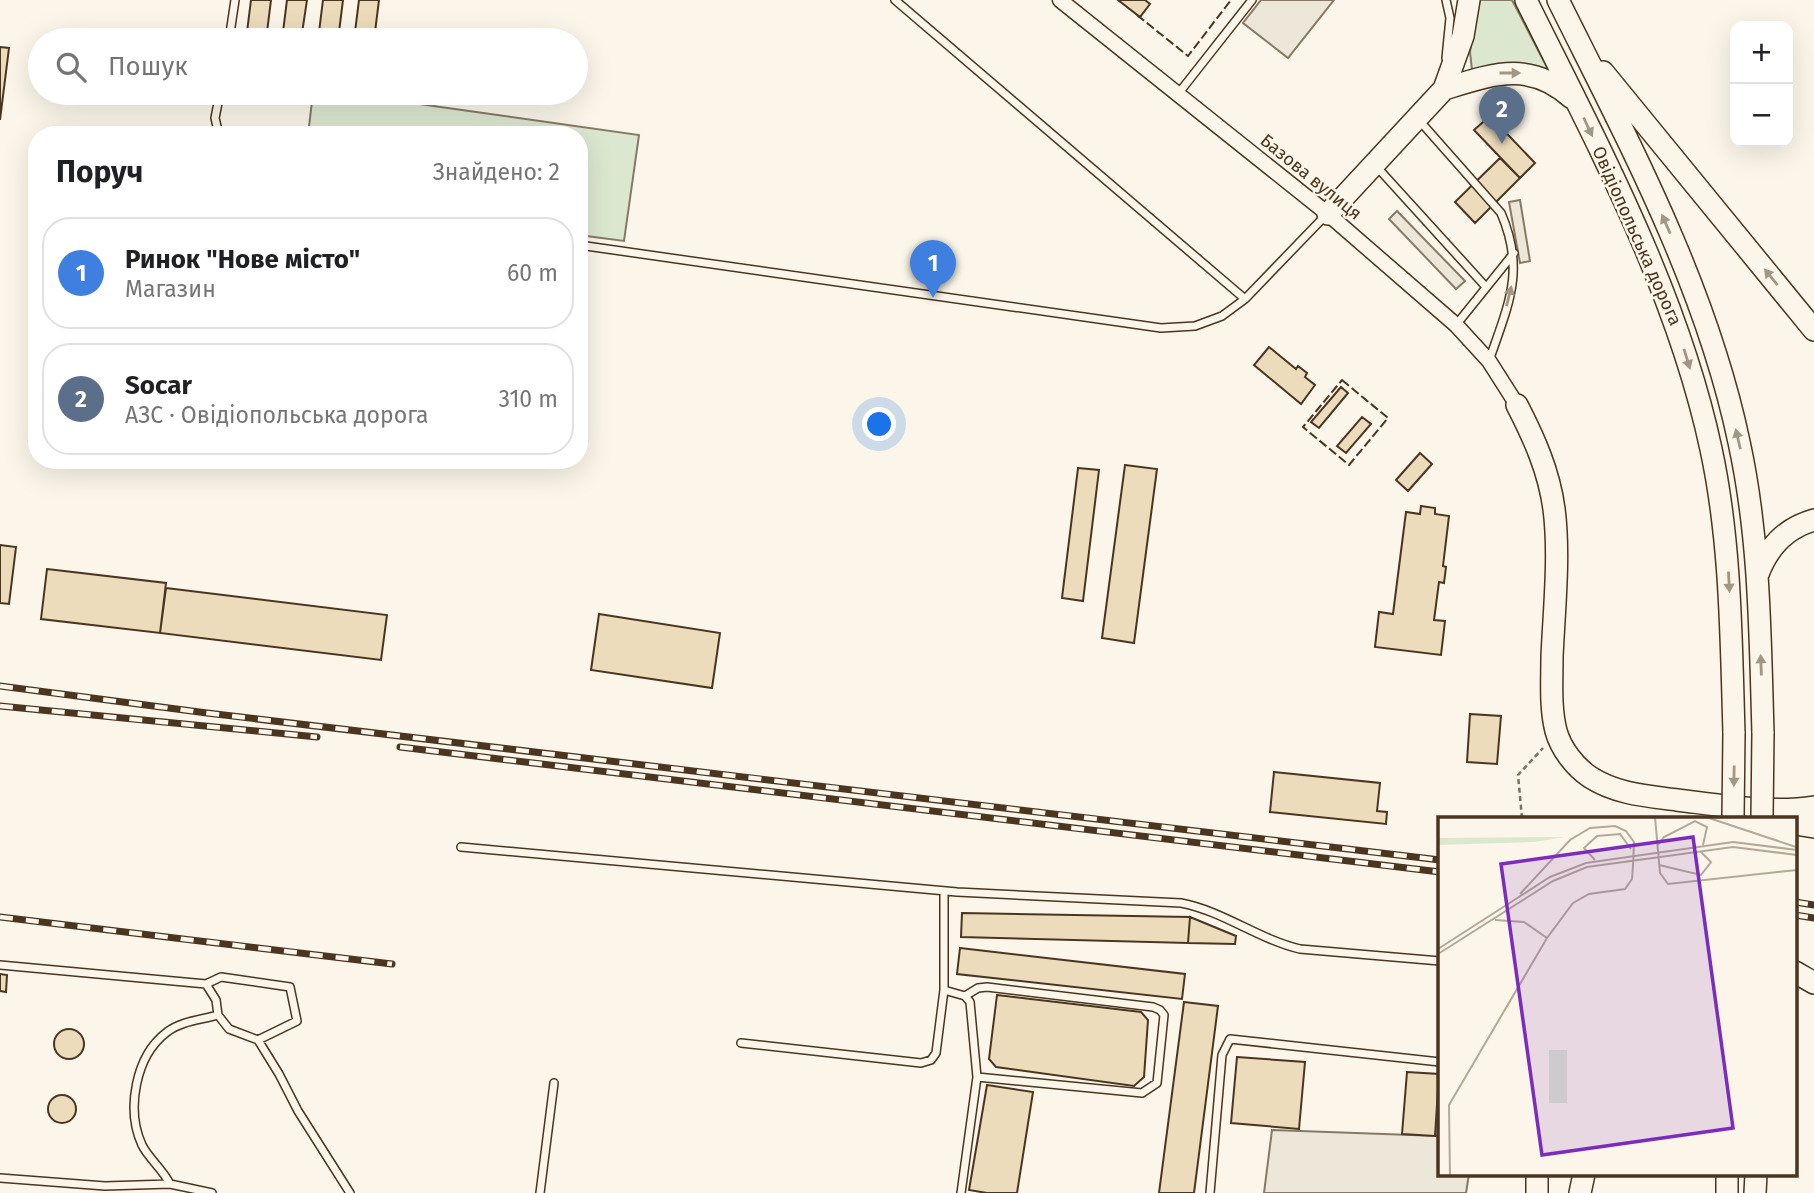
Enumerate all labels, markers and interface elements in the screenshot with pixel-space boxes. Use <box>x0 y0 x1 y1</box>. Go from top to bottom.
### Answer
map controls <box>1730 21 1793 147</box>
button: + <box>1730 21 1793 84</box>
search box <box>28 28 588 105</box>
icon: search <box>52 48 90 86</box>
text: Пошук <box>108 51 188 82</box>
one-way arrow <box>1499 67 1521 79</box>
button: − <box>1730 84 1793 147</box>
pin: 2 <box>1479 86 1525 144</box>
one-way arrow <box>1582 117 1594 137</box>
street label: Базова вулиця <box>1256 129 1366 225</box>
street label: Овідіопольська дорога <box>1588 143 1686 329</box>
text: Поруч <box>56 154 143 190</box>
text: Знайдено: 2 <box>433 158 560 186</box>
one-way arrow <box>1660 213 1671 234</box>
pin: 1 <box>910 240 956 298</box>
text: Ринок "Нове місто" <box>125 244 360 275</box>
text: 1 <box>76 259 86 287</box>
text: 60 m <box>507 259 558 287</box>
one-way arrow <box>1764 269 1779 286</box>
text: Магазин <box>125 275 216 303</box>
one-way arrow <box>1504 285 1515 307</box>
one-way arrow <box>1683 348 1693 369</box>
text: Socar <box>125 370 192 401</box>
text: 2 <box>75 385 87 413</box>
text: 310 m <box>498 385 558 413</box>
text: АЗС · Овідіопольська дорога <box>125 401 429 429</box>
your location <box>862 407 896 441</box>
one-way arrow <box>1733 428 1744 450</box>
one-way arrow <box>1724 571 1735 593</box>
one-way arrow <box>1755 654 1766 676</box>
one-way arrow <box>1728 765 1739 787</box>
inset map <box>1438 817 1797 1176</box>

